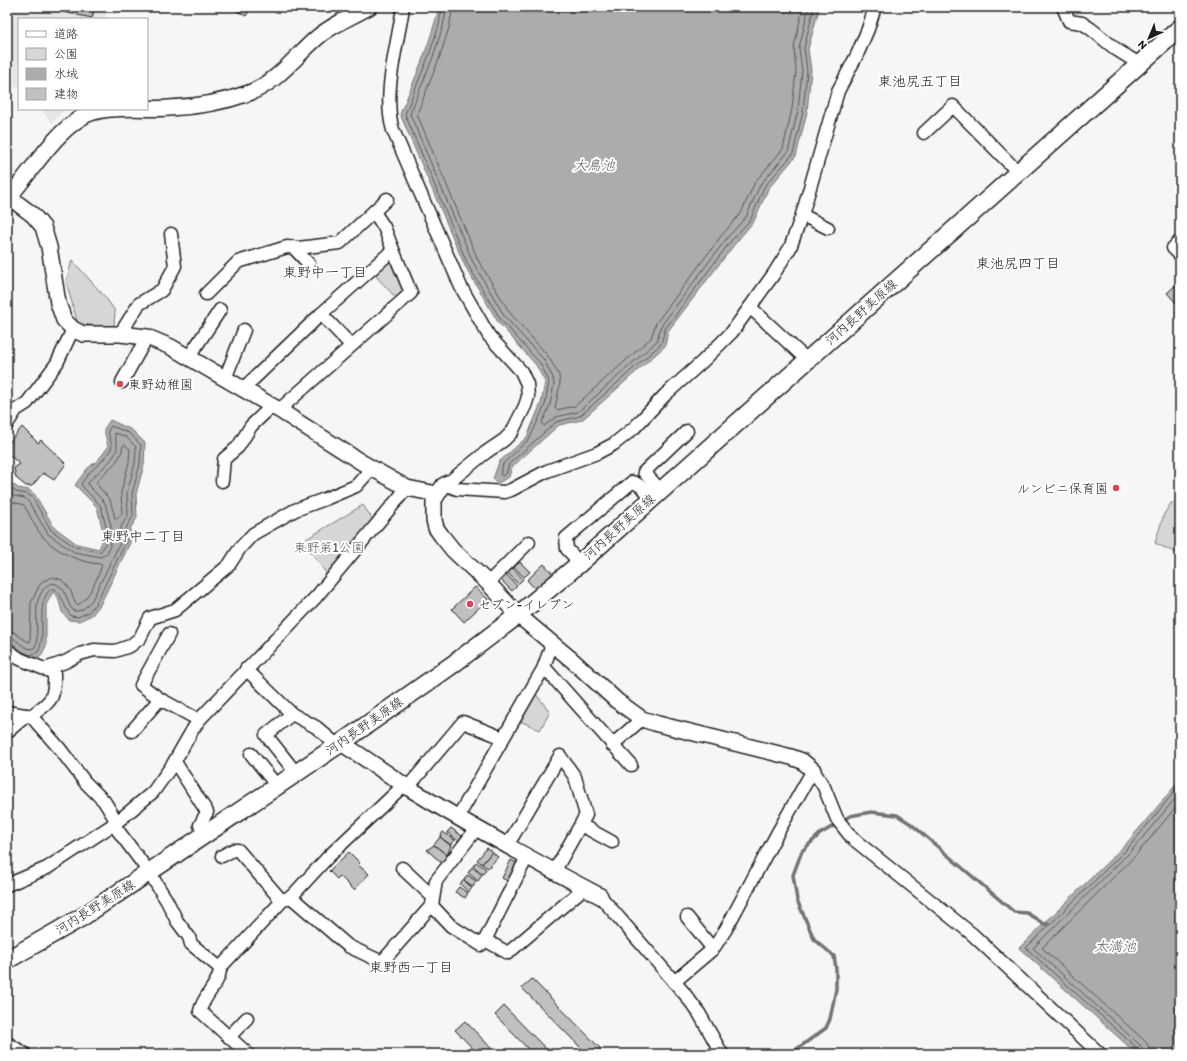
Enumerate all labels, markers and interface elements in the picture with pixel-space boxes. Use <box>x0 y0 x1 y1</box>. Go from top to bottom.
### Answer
legend <box>18 18 148 110</box>
north arrow <box>1129 18 1169 58</box>
text: 道路 <box>54 27 78 41</box>
text: N <box>1135 38 1150 52</box>
text: 公園 <box>54 47 78 61</box>
text: 水域 <box>54 67 78 81</box>
district label: 東池尻五丁目 <box>878 73 962 90</box>
text: 建物 <box>54 87 78 101</box>
water label: 大鳥池 <box>573 157 616 174</box>
district label: 東池尻四丁目 <box>976 255 1060 272</box>
district label: 東野中一丁目 <box>283 264 367 281</box>
street label: 河内長野美原線 <box>822 275 901 348</box>
place label: 東野幼稚園 <box>128 377 193 392</box>
marker: 東野幼稚園 <box>115 379 125 389</box>
place label: ルンビニ保育園 <box>1017 481 1108 496</box>
marker: ルンビニ保育園 <box>1111 483 1121 493</box>
street label: 河内長野美原線 <box>580 490 659 563</box>
district label: 東野中二丁目 <box>101 528 185 545</box>
park label: 東野第1公園 <box>293 540 365 555</box>
place label: セブン-イレブン <box>478 597 574 612</box>
marker: セブン-イレブン <box>465 599 475 609</box>
street label: 河内長野美原線 <box>322 693 406 758</box>
street label: 河内長野美原線 <box>52 876 138 937</box>
water label: 太満池 <box>1094 938 1137 955</box>
district label: 東野西一丁目 <box>369 959 453 976</box>

